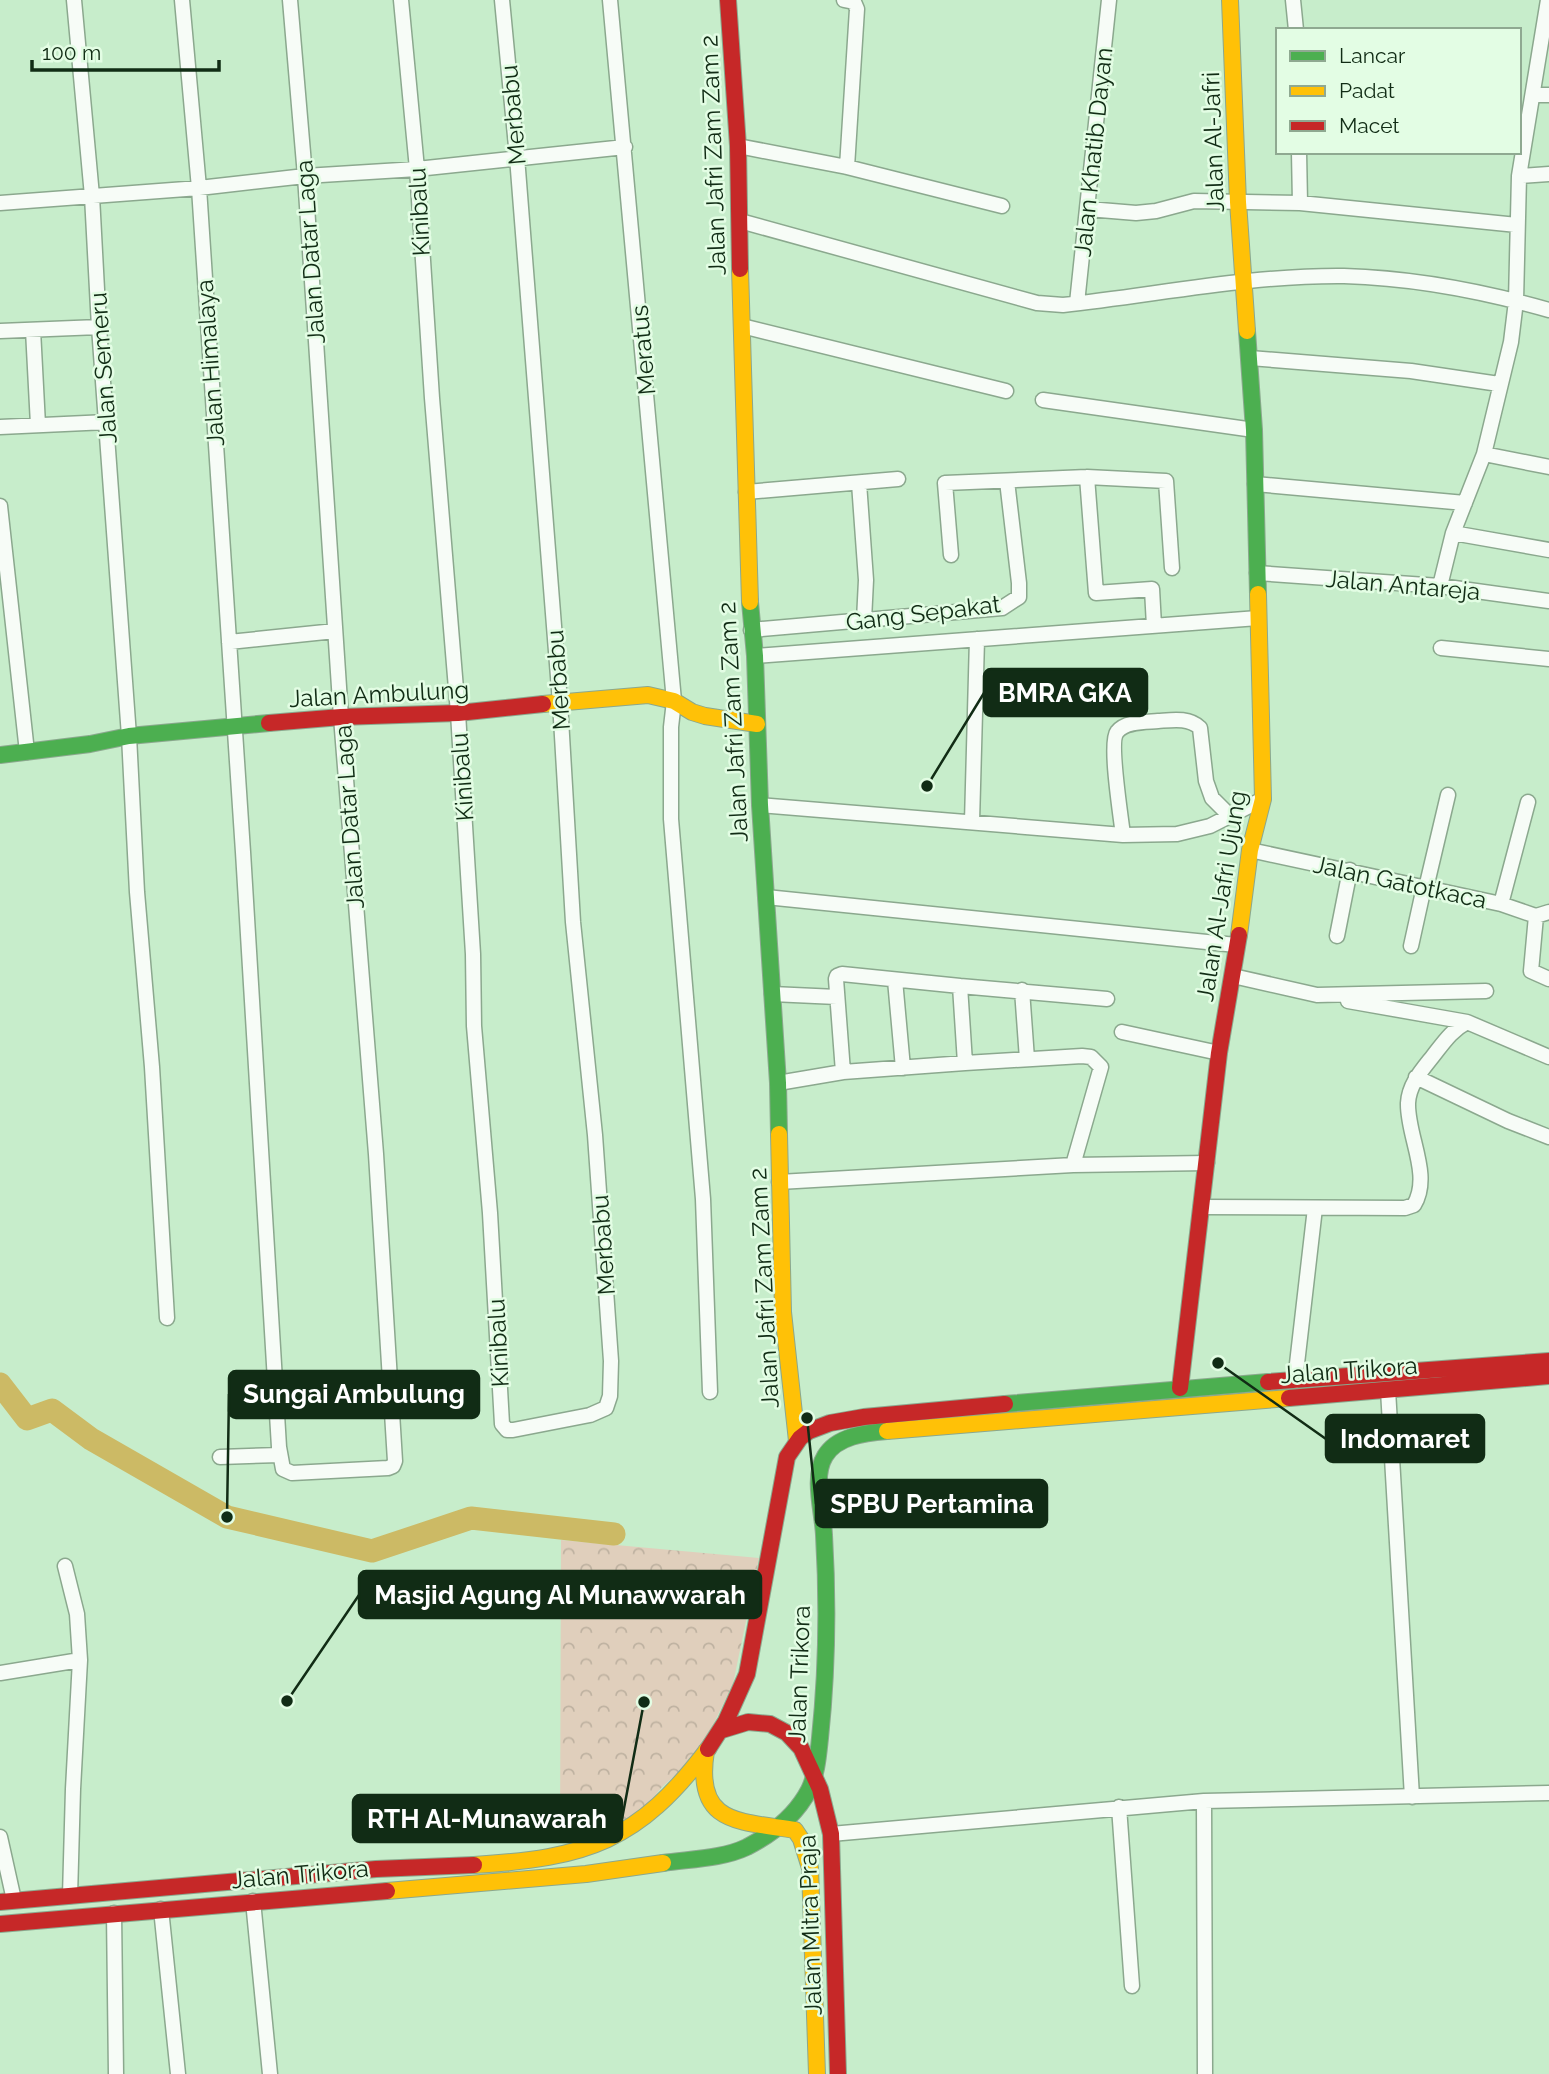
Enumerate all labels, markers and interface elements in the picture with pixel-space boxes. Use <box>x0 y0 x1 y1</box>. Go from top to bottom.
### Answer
scale bar <box>32 28 219 72</box>
legend <box>1276 28 1521 154</box>
street label: Jalan Jafri Zam Zam 2 <box>694 34 732 276</box>
text: 100 m <box>42 40 101 65</box>
text: Lancar <box>1339 43 1406 68</box>
street label: Jalan Khatib Dayan <box>1068 46 1118 258</box>
street label: Merbabu <box>494 64 532 166</box>
street label: Jalan Al-Jafri <box>1196 71 1230 213</box>
text: Padat <box>1339 78 1395 103</box>
text: Macet <box>1339 113 1399 138</box>
street label: Jalan Datar Laga <box>289 159 331 345</box>
street label: Kinibalu <box>402 167 436 257</box>
street label: Jalan Himalaya <box>190 279 230 447</box>
street label: Jalan Semeru <box>83 291 123 445</box>
street label: Meratus <box>625 304 661 396</box>
street label: Jalan Antareja <box>1324 564 1482 606</box>
street label: Gang Sepakat <box>844 589 1002 637</box>
street label: Jalan Jafri Zam Zam 2 <box>712 601 754 843</box>
street label: Merbabu <box>540 629 576 731</box>
callout: BMRA GKA <box>984 669 1147 716</box>
street label: Jalan Ambulung <box>288 675 470 713</box>
text: BMRA GKA <box>998 678 1133 708</box>
street label: Jalan Datar Laga <box>328 724 370 910</box>
street label: Kinibalu <box>444 732 480 822</box>
street label: Jalan Al-Jafri Ujung <box>1190 789 1252 1003</box>
street label: Jalan Gatotkaca <box>1311 849 1489 915</box>
street label: Jalan Jafri Zam Zam 2 <box>743 1167 785 1409</box>
street label: Merbabu <box>585 1194 621 1296</box>
street label: Kinibalu <box>481 1298 515 1388</box>
street label: Jalan Trikora <box>1279 1351 1419 1389</box>
callout: Sungai Ambulung <box>229 1371 479 1418</box>
text: Sungai Ambulung <box>243 1379 465 1409</box>
callout: Indomaret <box>1326 1415 1484 1462</box>
text: Indomaret <box>1340 1424 1470 1454</box>
callout: SPBU Pertamina <box>816 1480 1047 1527</box>
text: SPBU Pertamina <box>830 1489 1034 1519</box>
callout: Masjid Agung Al Munawwarah <box>359 1571 761 1618</box>
text: Masjid Agung Al Munawwarah <box>374 1580 746 1610</box>
street label: Jalan Trikora <box>782 1605 816 1743</box>
callout: RTH Al-Munawarah <box>353 1795 622 1842</box>
text: RTH Al-Munawarah <box>367 1804 607 1834</box>
street label: Jalan Mitra Praja <box>792 1834 828 2016</box>
street label: Jalan Trikora <box>230 1854 370 1894</box>

